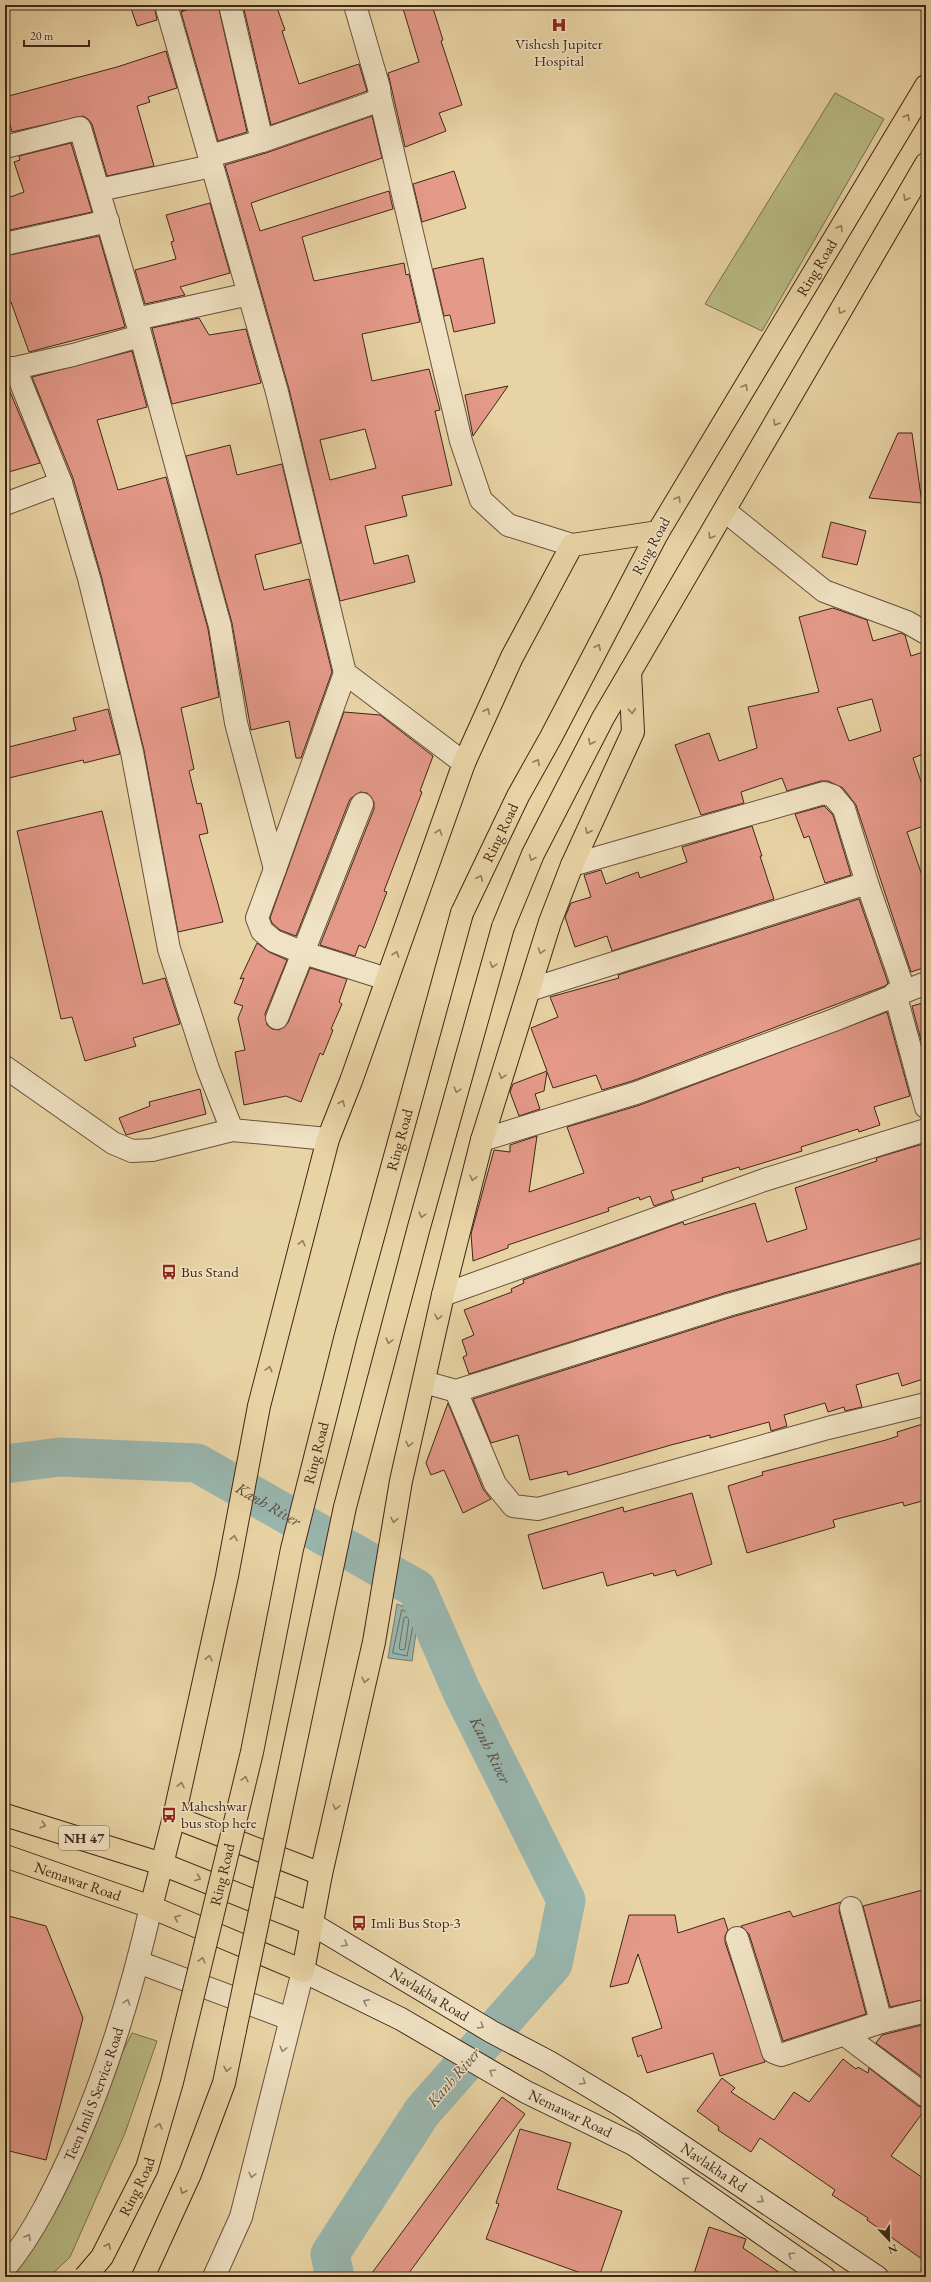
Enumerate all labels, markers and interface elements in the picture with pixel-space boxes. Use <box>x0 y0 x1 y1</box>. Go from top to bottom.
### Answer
hospital icon: Vishesh Jupiter Hospital <box>550 16 568 34</box>
scale bar <box>24 22 89 48</box>
text: 20 m <box>30 28 54 44</box>
place label: Vishesh Jupiter Hospital <box>515 34 603 70</box>
one-way arrow <box>903 114 910 121</box>
one-way arrow <box>904 194 911 201</box>
one-way arrow <box>836 225 843 232</box>
street label: Ring Road <box>792 235 841 299</box>
one-way arrow <box>839 307 846 314</box>
one-way arrow <box>740 384 747 391</box>
one-way arrow <box>774 419 781 426</box>
one-way arrow <box>673 496 680 503</box>
street label: Ring Road <box>627 513 674 578</box>
one-way arrow <box>708 532 715 539</box>
one-way arrow <box>593 644 601 651</box>
one-way arrow <box>482 708 490 715</box>
one-way arrow <box>628 708 637 714</box>
one-way arrow <box>588 738 595 745</box>
one-way arrow <box>533 759 540 766</box>
street label: Ring Road <box>478 799 522 865</box>
one-way arrow <box>585 826 593 834</box>
one-way arrow <box>434 828 443 835</box>
one-way arrow <box>528 854 536 861</box>
one-way arrow <box>475 875 483 883</box>
one-way arrow <box>537 948 546 955</box>
one-way arrow <box>391 951 399 958</box>
one-way arrow <box>489 961 498 968</box>
one-way arrow <box>498 1072 507 1079</box>
one-way arrow <box>453 1086 462 1093</box>
one-way arrow <box>338 1099 346 1106</box>
street label: Ring Road <box>382 1106 417 1173</box>
one-way arrow <box>469 1174 478 1181</box>
one-way arrow <box>418 1211 427 1218</box>
one-way arrow <box>297 1240 305 1246</box>
place label: Bus Stand <box>181 1262 239 1281</box>
bus stop icon: Bus Stand <box>160 1263 178 1281</box>
one-way arrow <box>435 1314 443 1321</box>
one-way arrow <box>385 1338 393 1344</box>
one-way arrow <box>264 1365 272 1372</box>
street label: Ring Road <box>299 1419 333 1486</box>
one-way arrow <box>406 1441 414 1447</box>
water label: Kanh River <box>231 1477 305 1532</box>
one-way arrow <box>391 1517 399 1523</box>
one-way arrow <box>229 1535 238 1541</box>
one-way arrow <box>204 1655 212 1661</box>
one-way arrow <box>362 1677 370 1683</box>
water label: Kanh River <box>465 1712 516 1787</box>
one-way arrow <box>241 1776 249 1782</box>
one-way arrow <box>176 1782 184 1788</box>
place label: Maheshwar bus stop here <box>181 1796 257 1832</box>
one-way arrow <box>333 1803 341 1810</box>
bus stop icon: Maheshwar bus stop here <box>160 1806 178 1824</box>
one-way arrow <box>39 1821 46 1829</box>
road number: NH 47 <box>59 1826 109 1850</box>
street label: Ring Road <box>205 1841 239 1907</box>
street label: Nemawar Road <box>32 1857 124 1905</box>
one-way arrow <box>195 1874 202 1882</box>
place label: Imli Bus Stop-3 <box>371 1913 461 1932</box>
bus stop icon: Imli Bus Stop-3 <box>350 1914 368 1932</box>
one-way arrow <box>173 1915 181 1923</box>
one-way arrow <box>341 1939 349 1946</box>
one-way arrow <box>197 1957 205 1963</box>
street label: Navlakha Road <box>387 1963 473 2025</box>
one-way arrow <box>123 1998 131 2005</box>
one-way arrow <box>363 1999 371 2007</box>
one-way arrow <box>477 2021 484 2028</box>
street label: Teen Imli S Service Road <box>59 2024 127 2164</box>
water label: Kanh River <box>421 2043 485 2112</box>
one-way arrow <box>279 2045 288 2052</box>
one-way arrow <box>223 2065 231 2072</box>
one-way arrow <box>489 2070 496 2077</box>
one-way arrow <box>579 2078 586 2085</box>
street label: Nemawar Road <box>525 2085 616 2142</box>
one-way arrow <box>154 2123 163 2130</box>
street label: Navlakha Rd <box>677 2138 751 2196</box>
street label: Ring Road <box>114 2155 159 2219</box>
one-way arrow <box>248 2172 256 2178</box>
one-way arrow <box>682 2177 689 2185</box>
one-way arrow <box>180 2186 188 2194</box>
one-way arrow <box>757 2195 764 2202</box>
north arrow <box>869 2220 909 2260</box>
one-way arrow <box>23 2234 30 2241</box>
text: N <box>886 2241 899 2257</box>
one-way arrow <box>103 2242 111 2250</box>
one-way arrow <box>789 2253 796 2260</box>

